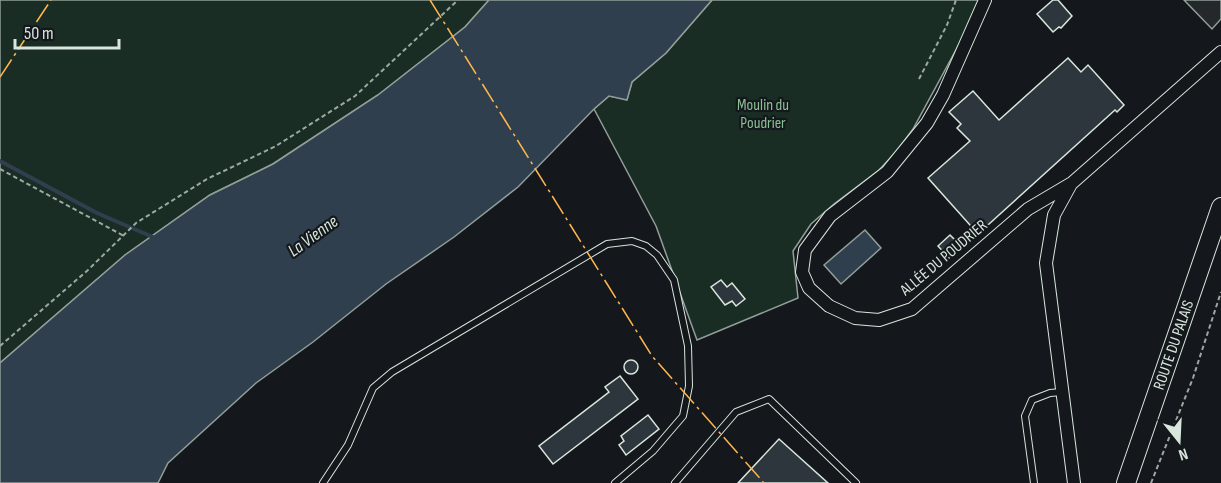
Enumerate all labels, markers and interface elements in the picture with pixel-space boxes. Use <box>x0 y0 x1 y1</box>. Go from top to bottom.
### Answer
scale bar <box>15 12 118 50</box>
text: 50 m <box>24 23 54 44</box>
park label: Moulin du Poudrier <box>737 96 789 133</box>
water label: La Vienne <box>284 211 342 261</box>
street label: ALLÉE DU POUDRIER <box>896 216 991 301</box>
street label: ROUTE DU PALAIS <box>1149 298 1198 392</box>
north arrow <box>1149 411 1209 471</box>
text: N <box>1176 443 1190 464</box>

